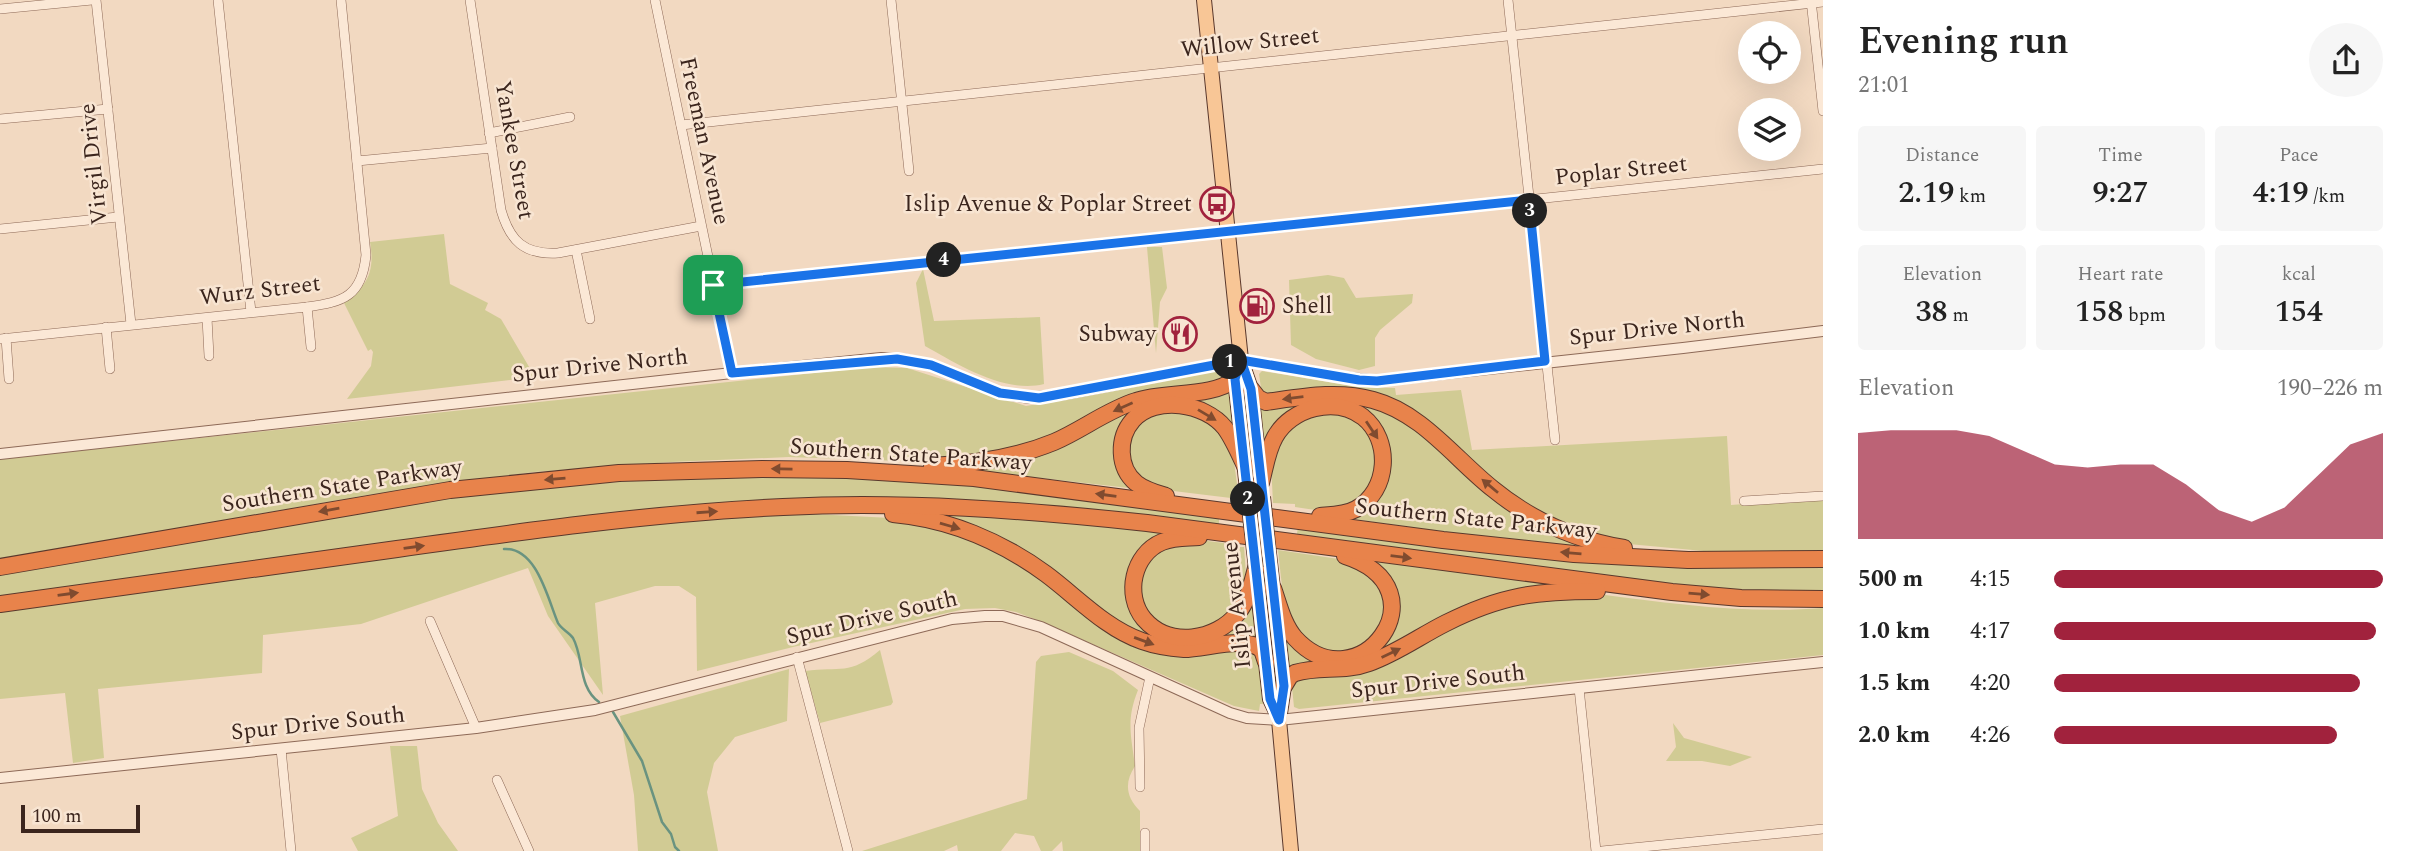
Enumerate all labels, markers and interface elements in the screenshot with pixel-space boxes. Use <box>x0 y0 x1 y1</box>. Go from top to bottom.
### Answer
text: Evening run <box>1858 13 2069 71</box>
street label: Willow Street <box>1179 18 1321 68</box>
map controls <box>1738 21 1801 161</box>
button: locate <box>1738 21 1801 84</box>
button: share <box>2309 23 2383 97</box>
street label: Freeman Avenue <box>669 54 739 228</box>
text: 21:01 <box>1858 68 1910 103</box>
street label: Yankee Street <box>485 78 543 222</box>
button: layers <box>1738 98 1801 161</box>
street label: Virgil Drive <box>70 102 118 226</box>
text: Distance <box>1905 141 1979 170</box>
text: Time <box>2098 141 2143 170</box>
text: Pace <box>2279 141 2318 170</box>
street label: Poplar Street <box>1553 147 1689 195</box>
text: 2.19 <box>1898 170 1954 216</box>
text: 9:27 <box>2092 170 2149 216</box>
text: 4:19 <box>2253 170 2309 216</box>
text: km <box>1954 182 1986 211</box>
text: /km <box>2309 182 2345 211</box>
bus stop icon: Islip Avenue & Poplar Street <box>1198 185 1236 223</box>
place label: Islip Avenue & Poplar Street <box>904 187 1192 222</box>
pin: 3 <box>1512 194 1548 228</box>
text: 3 <box>1524 196 1535 225</box>
pin: 4 <box>926 243 962 278</box>
text: 4 <box>938 245 949 274</box>
pin <box>683 255 743 315</box>
text: Elevation <box>1902 260 1982 289</box>
text: Heart rate <box>2078 260 2163 289</box>
text: kcal <box>2282 260 2316 289</box>
street label: Wurz Street <box>198 266 322 316</box>
icon: arrive <box>694 266 732 304</box>
fuel station icon: Shell <box>1238 287 1276 325</box>
place label: Shell <box>1282 289 1332 324</box>
text: 38 <box>1916 289 1948 335</box>
text: 158 <box>2075 289 2123 335</box>
text: 154 <box>2275 289 2323 335</box>
text: m <box>1948 301 1969 330</box>
text: bpm <box>2123 301 2166 330</box>
street label: Spur Drive North <box>1567 302 1747 356</box>
restaurant icon: Subway <box>1161 315 1199 353</box>
place label: Subway <box>1079 317 1157 352</box>
street label: Spur Drive North <box>510 339 690 393</box>
pin: 1 <box>1212 344 1248 380</box>
text: 1 <box>1224 347 1235 376</box>
text: Elevation <box>1858 371 1954 406</box>
text: 190–226 m <box>2277 371 2383 406</box>
one-way arrow <box>1281 393 1303 404</box>
one-way arrow <box>1113 401 1133 413</box>
one-way arrow <box>1197 409 1216 421</box>
one-way arrow <box>1366 420 1379 440</box>
street label: Southern State Parkway <box>789 429 1034 481</box>
street label: Southern State Parkway <box>219 450 466 522</box>
one-way arrow <box>770 463 792 475</box>
one-way arrow <box>543 474 565 485</box>
one-way arrow <box>1481 479 1498 494</box>
pin: 2 <box>1230 482 1266 516</box>
text: 2 <box>1242 484 1253 513</box>
one-way arrow <box>1095 489 1117 500</box>
street label: Southern State Parkway <box>1353 489 1599 549</box>
one-way arrow <box>318 505 340 516</box>
one-way arrow <box>696 506 718 517</box>
one-way arrow <box>940 521 962 532</box>
street label: Islip Avenue <box>1213 540 1261 670</box>
one-way arrow <box>403 541 425 552</box>
one-way arrow <box>1560 547 1582 558</box>
one-way arrow <box>1390 551 1412 562</box>
text: 500 m <box>1858 562 1923 597</box>
text: 4:15 <box>1970 562 2010 597</box>
street label: Spur Drive South <box>783 581 961 655</box>
one-way arrow <box>57 589 79 600</box>
one-way arrow <box>1689 589 1711 600</box>
text: 1.0 km <box>1858 614 1930 649</box>
text: 4:17 <box>1970 614 2010 649</box>
one-way arrow <box>1134 636 1155 647</box>
one-way arrow <box>1381 648 1401 659</box>
street label: Spur Drive South <box>1349 655 1527 709</box>
text: 1.5 km <box>1858 666 1930 701</box>
text: 4:20 <box>1970 666 2010 701</box>
street label: Spur Drive South <box>229 697 407 751</box>
text: 2.0 km <box>1858 718 1930 753</box>
text: 4:26 <box>1970 718 2010 753</box>
scale bar <box>21 802 140 834</box>
text: 100 m <box>32 802 82 831</box>

